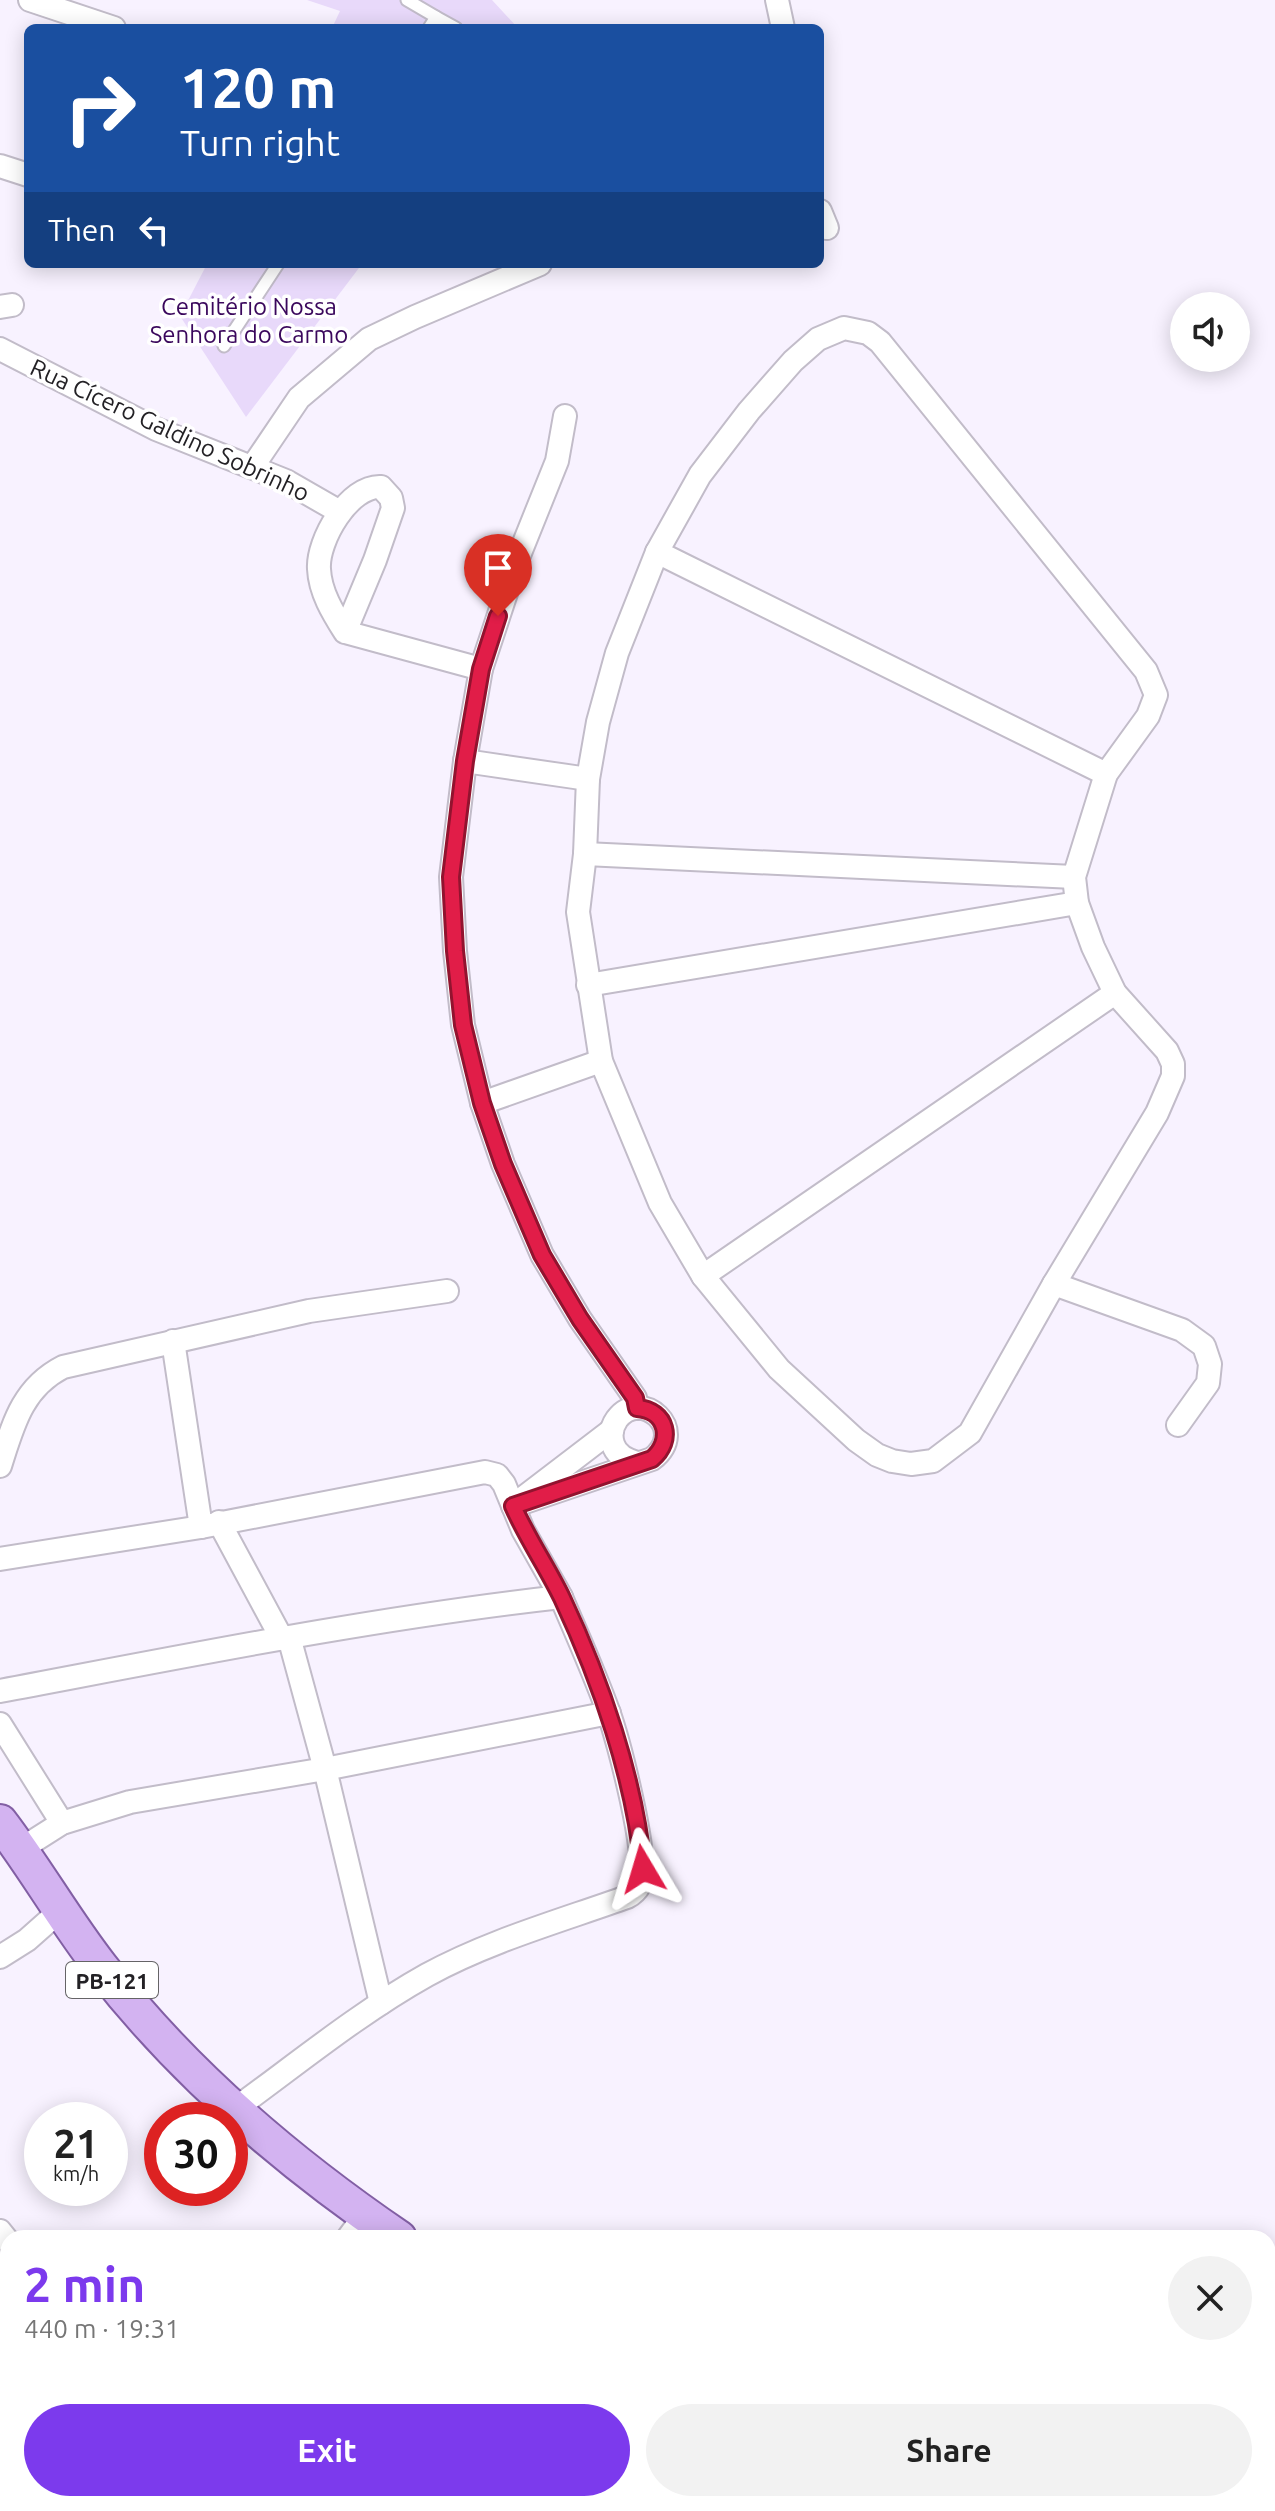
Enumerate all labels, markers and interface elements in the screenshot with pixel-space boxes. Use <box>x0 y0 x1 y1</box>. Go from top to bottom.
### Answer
icon: right <box>48 56 152 160</box>
text: 120 m <box>180 56 336 119</box>
text: Turn right <box>180 122 340 163</box>
icon: left <box>132 208 176 252</box>
text: Then <box>48 213 116 247</box>
map controls <box>1170 292 1250 372</box>
button: sound <box>1170 292 1250 372</box>
park label: Cemitério Nossa Senhora do Carmo <box>150 293 348 348</box>
street label: Rua Cícero Galdino Sobrinho <box>26 353 314 507</box>
pin <box>464 534 532 616</box>
icon: arrive <box>476 546 520 590</box>
position arrow <box>601 1827 685 1911</box>
road number: PB-121 <box>66 1962 158 1998</box>
speed limit sign: 30 <box>144 2102 248 2206</box>
text: 21 <box>53 2121 99 2166</box>
text: km/h <box>53 2162 99 2185</box>
button: close <box>1168 2256 1252 2340</box>
text: 2 min <box>24 2257 145 2311</box>
text: 440 m · 19:31 <box>24 2314 180 2343</box>
button: Exit <box>24 2404 630 2496</box>
button: Share <box>646 2404 1252 2496</box>

